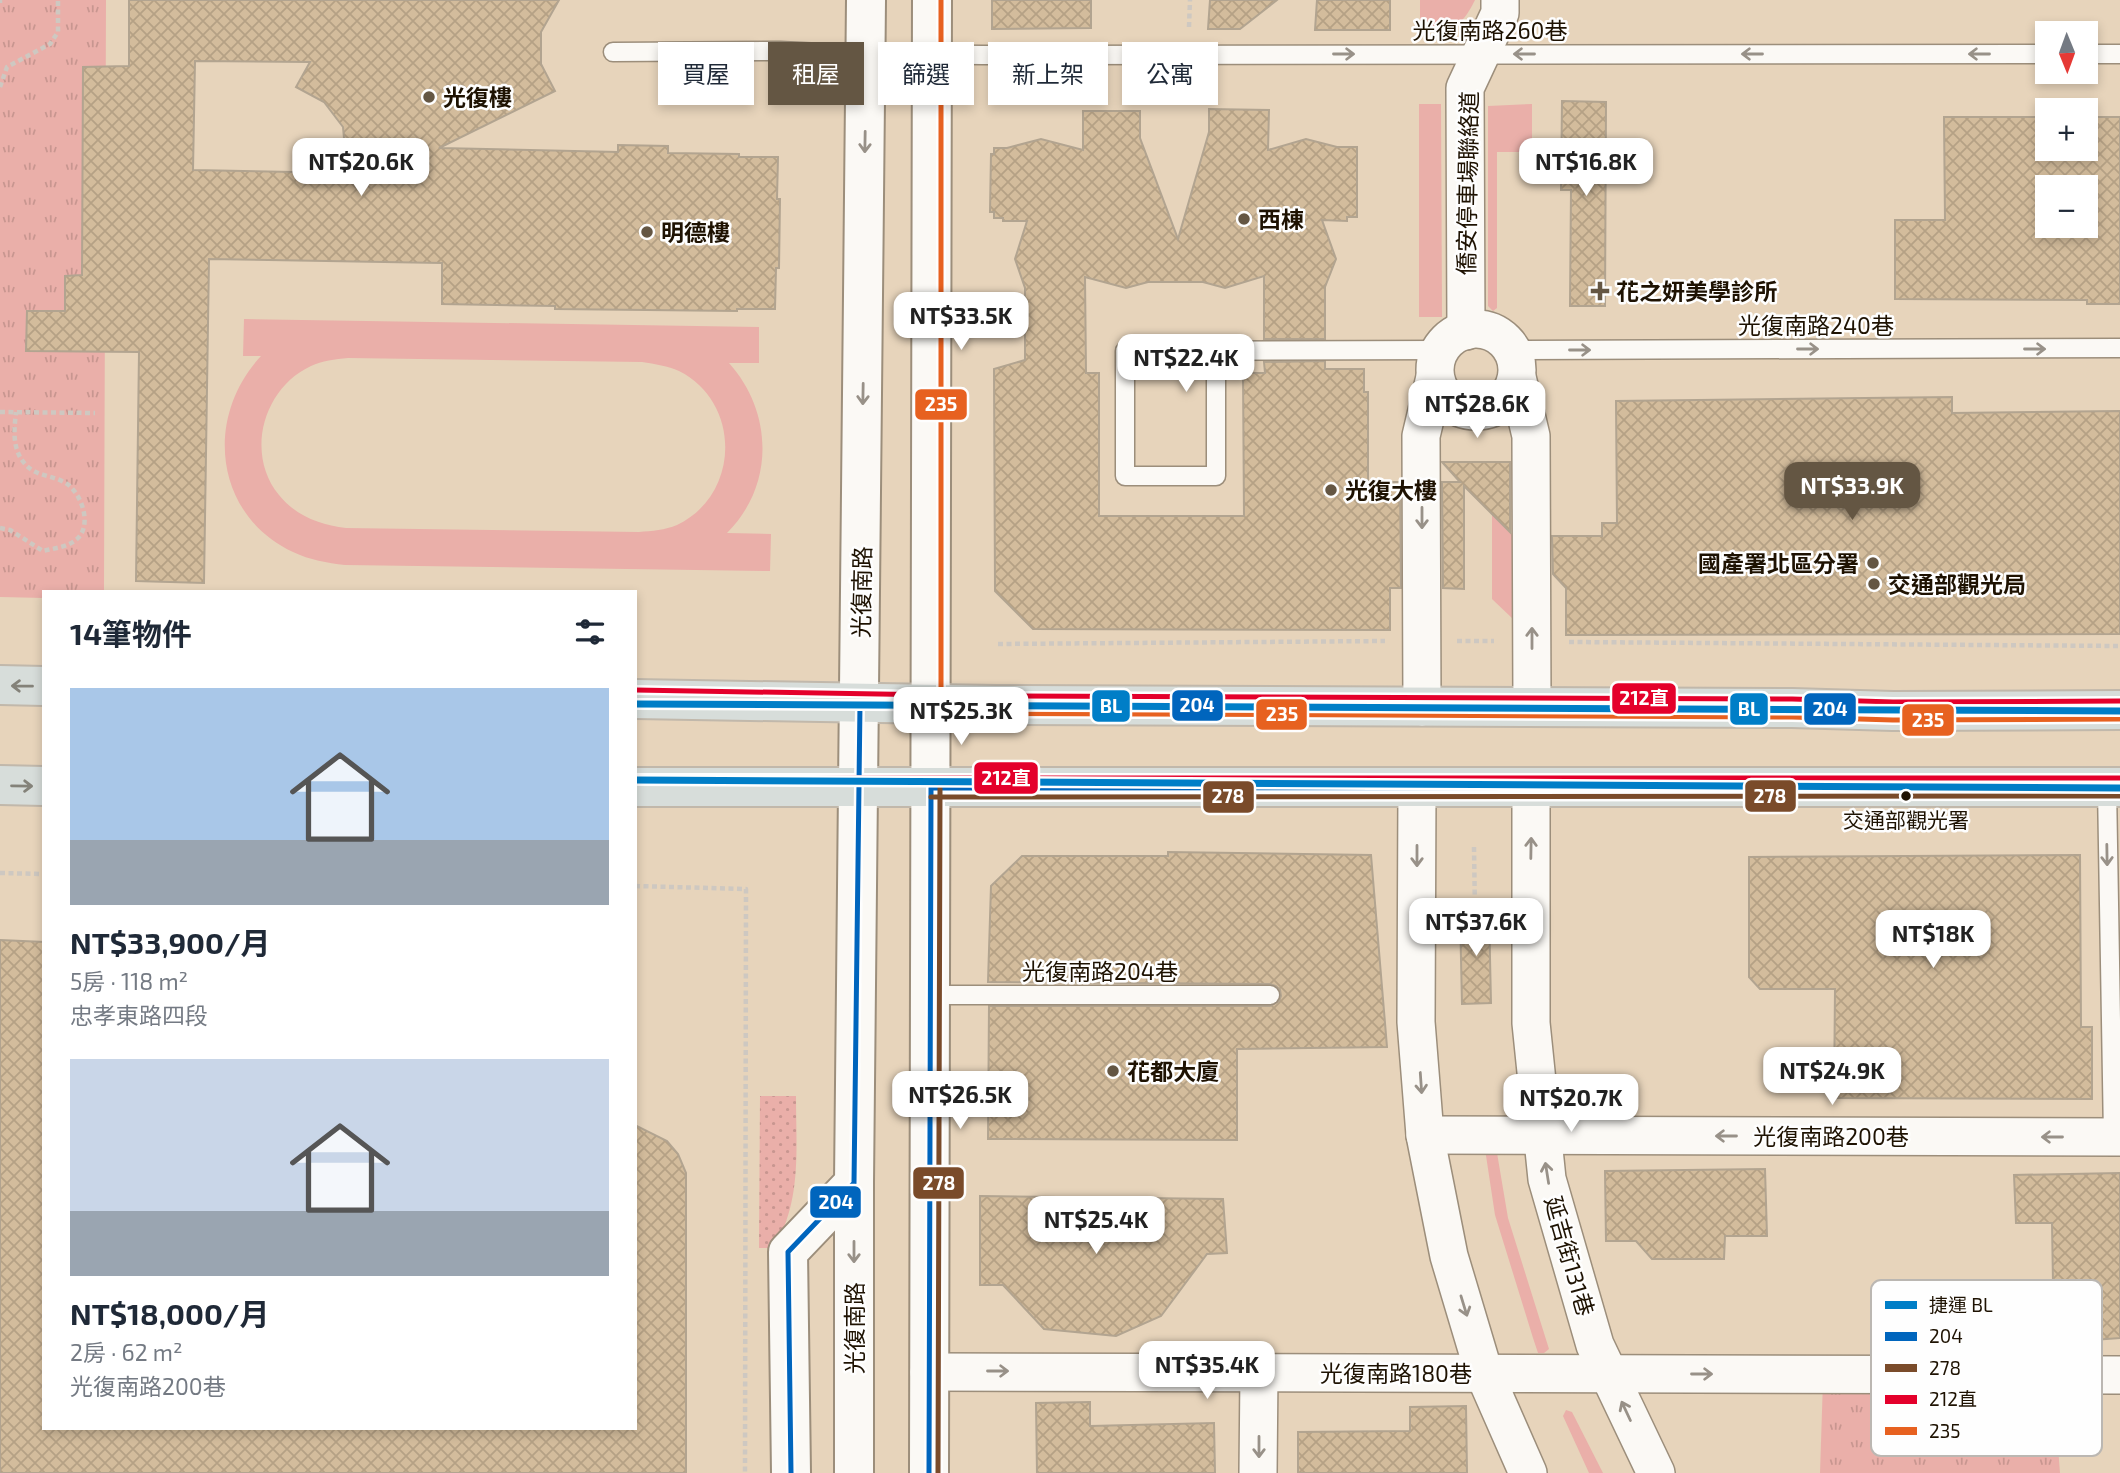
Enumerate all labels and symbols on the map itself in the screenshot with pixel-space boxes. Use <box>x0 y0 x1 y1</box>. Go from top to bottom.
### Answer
street label: 光復南路260巷 <box>1413 16 1567 44</box>
north arrow <box>2035 21 2098 84</box>
one-way arrow <box>1332 47 1355 61</box>
one-way arrow <box>1513 47 1536 61</box>
one-way arrow <box>1741 47 1764 61</box>
one-way arrow <box>1968 47 1991 61</box>
place label: 光復樓 <box>443 83 512 111</box>
marker: 光復樓 <box>421 89 437 105</box>
street label: 僑安停車場聯絡道 <box>1451 91 1483 275</box>
one-way arrow <box>859 130 872 153</box>
pin: NT$20.6K <box>289 138 433 198</box>
pin: NT$16.8K <box>1514 138 1658 198</box>
place label: 西棟 <box>1258 205 1304 233</box>
marker: 西棟 <box>1236 211 1252 227</box>
place label: 明德樓 <box>661 218 730 246</box>
marker: 明德樓 <box>639 224 655 240</box>
place label: 花之妍美學診所 <box>1616 277 1777 305</box>
marker: 花之妍美學診所 <box>1590 281 1610 301</box>
pin: NT$33.5K <box>889 292 1033 352</box>
street label: 光復南路240巷 <box>1738 311 1894 339</box>
pin: NT$22.4K <box>1114 334 1258 394</box>
one-way arrow <box>1796 342 1819 356</box>
one-way arrow <box>2023 342 2046 356</box>
one-way arrow <box>1568 343 1591 356</box>
pin: NT$28.6K <box>1405 380 1549 440</box>
one-way arrow <box>856 382 870 405</box>
line badge: 235 <box>914 388 968 421</box>
text: 235 <box>925 392 957 415</box>
pin: NT$33.9K <box>1780 462 1924 522</box>
place label: 光復大樓 <box>1345 476 1437 504</box>
marker: 光復大樓 <box>1323 482 1339 498</box>
one-way arrow <box>1415 506 1429 529</box>
street label: 光復南路 <box>846 546 876 638</box>
place label: 國產署北區分署 <box>1698 549 1859 577</box>
marker: 國產署北區分署 <box>1865 555 1881 571</box>
place label: 交通部觀光局 <box>1888 570 2026 598</box>
marker: 交通部觀光局 <box>1866 576 1882 592</box>
one-way arrow <box>1525 627 1539 650</box>
one-way arrow <box>11 679 34 693</box>
line badge: 212直 <box>1611 682 1677 715</box>
text: 212直 <box>1619 686 1669 709</box>
pin: NT$25.3K <box>889 688 1033 747</box>
line badge: BL <box>1091 689 1131 723</box>
line badge: 204 <box>1171 689 1224 722</box>
line badge: BL <box>1729 692 1769 726</box>
line badge: 204 <box>1803 692 1857 726</box>
text: 204 <box>1179 693 1215 716</box>
text: BL <box>1100 694 1122 717</box>
text: BL <box>1738 697 1760 720</box>
text: 204 <box>1812 697 1848 720</box>
line badge: 235 <box>1255 698 1308 731</box>
text: 235 <box>1266 702 1298 725</box>
line badge: 235 <box>1901 703 1955 737</box>
text: 235 <box>1912 708 1944 731</box>
line badge: 212直 <box>973 761 1039 795</box>
text: 212直 <box>981 766 1031 789</box>
one-way arrow <box>10 779 33 792</box>
line badge: 278 <box>1744 779 1797 813</box>
line badge: 278 <box>1202 780 1255 814</box>
text: 278 <box>1212 784 1244 807</box>
text: 278 <box>1754 784 1786 807</box>
marker: 交通部觀光署 <box>1899 789 1913 803</box>
place label: 交通部觀光署 <box>1843 807 1969 832</box>
one-way arrow <box>1524 837 1538 860</box>
one-way arrow <box>2101 843 2114 866</box>
one-way arrow <box>1410 844 1424 867</box>
pin: NT$37.6K <box>1404 898 1548 958</box>
pin: NT$18K <box>1876 911 1990 970</box>
street label: 光復南路204巷 <box>1022 957 1178 985</box>
pin: NT$24.9K <box>1760 1048 1904 1107</box>
place label: 花都大廈 <box>1127 1057 1219 1085</box>
marker: 花都大廈 <box>1105 1063 1121 1079</box>
one-way arrow <box>1415 1071 1428 1094</box>
pin: NT$26.5K <box>888 1072 1032 1131</box>
pin: NT$20.7K <box>1499 1074 1643 1134</box>
street label: 光復南路200巷 <box>1753 1122 1909 1150</box>
one-way arrow <box>1715 1129 1738 1143</box>
one-way arrow <box>2041 1130 2064 1144</box>
one-way arrow <box>1540 1162 1553 1185</box>
line badge: 278 <box>912 1166 965 1200</box>
text: 278 <box>923 1171 955 1194</box>
line badge: 204 <box>809 1185 862 1219</box>
text: 204 <box>818 1190 854 1213</box>
street label: 延吉街131巷 <box>1540 1193 1600 1319</box>
pin: NT$25.4K <box>1024 1196 1168 1256</box>
one-way arrow <box>847 1240 861 1263</box>
legend <box>1871 1280 2102 1456</box>
street label: 光復南路 <box>840 1282 868 1374</box>
text: 捷運 BL <box>1929 1293 1993 1316</box>
one-way arrow <box>1458 1295 1471 1317</box>
text: 204 <box>1929 1324 1963 1347</box>
pin: NT$35.4K <box>1135 1342 1279 1401</box>
text: 278 <box>1929 1356 1961 1379</box>
street label: 光復南路180巷 <box>1320 1359 1472 1387</box>
one-way arrow <box>986 1364 1009 1378</box>
one-way arrow <box>1690 1367 1713 1381</box>
text: 212直 <box>1929 1387 1977 1410</box>
one-way arrow <box>1619 1401 1633 1422</box>
text: 235 <box>1929 1419 1960 1442</box>
one-way arrow <box>1252 1436 1266 1459</box>

